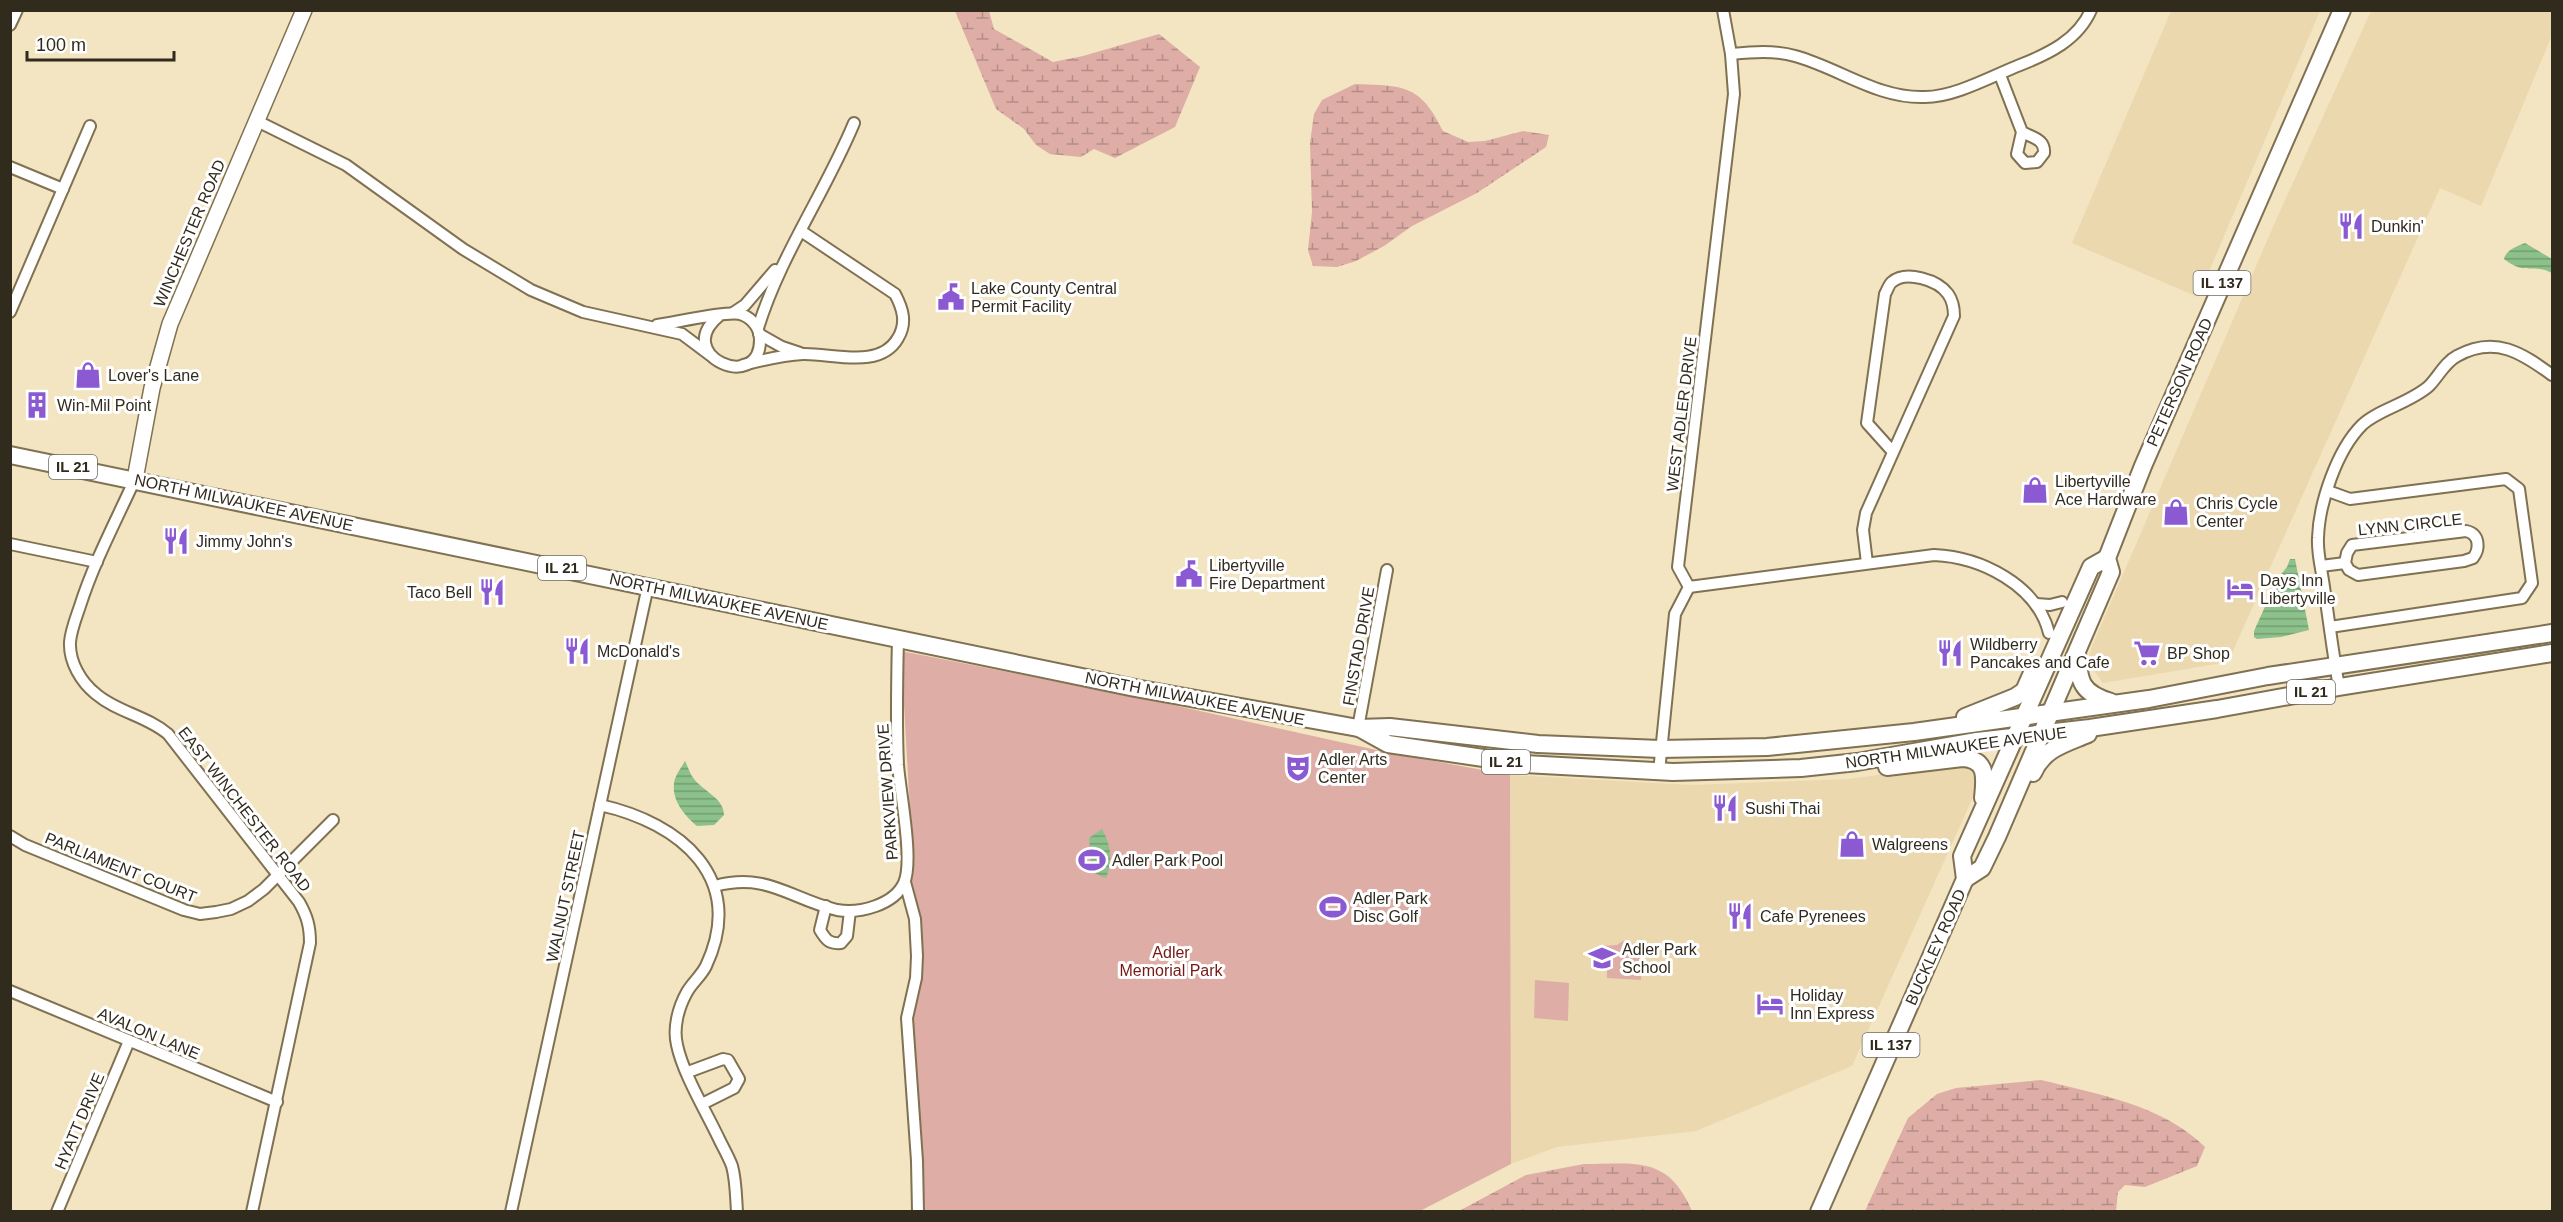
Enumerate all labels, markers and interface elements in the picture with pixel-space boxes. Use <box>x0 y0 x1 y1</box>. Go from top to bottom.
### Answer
scale bar <box>27 24 174 62</box>
text: 100 m <box>36 35 86 55</box>
street label: WINCHESTER ROAD <box>151 157 228 309</box>
restaurant icon: Dunkin' <box>2336 211 2366 241</box>
place label: Dunkin' <box>2371 218 2424 235</box>
road number: IL 137 <box>2194 271 2250 295</box>
place label: Lake County Central Permit Facility <box>971 280 1117 315</box>
public building icon: Lake County Central Permit Facility <box>936 282 966 312</box>
street label: PETERSON ROAD <box>2143 315 2215 449</box>
street label: WEST ADLER DRIVE <box>1664 336 1699 493</box>
shop icon: Lover's Lane <box>73 360 103 390</box>
place label: Lover's Lane <box>108 367 199 384</box>
building icon: Win-Mil Point <box>22 390 52 420</box>
place label: Win-Mil Point <box>57 397 152 414</box>
road number: IL 21 <box>49 455 97 479</box>
street label: NORTH MILWAUKEE AVENUE <box>133 471 355 534</box>
place label: Libertyville Ace Hardware <box>2055 473 2156 508</box>
shop icon: Libertyville Ace Hardware <box>2020 475 2050 505</box>
place label: Chris Cycle Center <box>2196 495 2278 530</box>
shop icon: Chris Cycle Center <box>2161 497 2191 527</box>
street label: LYNN CIRCLE <box>2357 511 2463 538</box>
restaurant icon: Jimmy John's <box>161 526 191 556</box>
place label: Jimmy John's <box>196 533 292 550</box>
road number: IL 21 <box>538 556 586 580</box>
place label: Libertyville Fire Department <box>1209 557 1325 592</box>
public building icon: Libertyville Fire Department <box>1174 559 1204 589</box>
street label: NORTH MILWAUKEE AVENUE <box>608 570 830 633</box>
place label: Days Inn Libertyville <box>2260 572 2336 607</box>
hotel icon: Days Inn Libertyville <box>2225 574 2255 604</box>
restaurant icon: Taco Bell <box>477 577 507 607</box>
place label: Taco Bell <box>407 584 472 601</box>
street label: FINSTAD DRIVE <box>1340 585 1377 707</box>
restaurant icon: McDonald's <box>562 636 592 666</box>
place label: Wildberry Pancakes and Cafe <box>1970 636 2110 671</box>
restaurant icon: Wildberry Pancakes and Cafe <box>1935 638 1965 668</box>
supermarket icon: BP Shop <box>2132 638 2162 668</box>
place label: McDonald's <box>597 643 680 660</box>
place label: BP Shop <box>2167 645 2230 662</box>
street label: NORTH MILWAUKEE AVENUE <box>1084 669 1306 728</box>
road number: IL 21 <box>2287 680 2335 704</box>
street label: PARKVIEW DRIVE <box>874 723 901 861</box>
street label: EAST WINCHESTER ROAD <box>175 724 314 895</box>
street label: NORTH MILWAUKEE AVENUE <box>1844 724 2068 771</box>
road number: IL 21 <box>1482 750 1530 774</box>
place label: Adler Arts Center <box>1318 751 1387 786</box>
theatre icon: Adler Arts Center <box>1283 753 1313 783</box>
restaurant icon: Sushi Thai <box>1710 793 1740 823</box>
place label: Sushi Thai <box>1745 800 1820 817</box>
street label: WALNUT STREET <box>543 828 588 964</box>
street label: PARLIAMENT COURT <box>43 829 199 906</box>
shop icon: Walgreens <box>1837 829 1867 859</box>
place label: Walgreens <box>1872 836 1948 853</box>
sports icon: Adler Park Pool <box>1077 845 1107 875</box>
place label: Adler Park Pool <box>1112 852 1223 869</box>
street label: BUCKLEY ROAD <box>1902 887 1969 1008</box>
place label: Adler Park Disc Golf <box>1353 890 1429 925</box>
sports icon: Adler Park Disc Golf <box>1318 892 1348 922</box>
restaurant icon: Cafe Pyrenees <box>1725 901 1755 931</box>
place label: Cafe Pyrenees <box>1760 908 1866 925</box>
place label: Adler Park School <box>1622 941 1698 976</box>
school or university icon: Adler Park School <box>1587 943 1617 973</box>
park label: Adler Memorial Park <box>1119 944 1224 979</box>
place label: Holiday Inn Express <box>1790 987 1874 1022</box>
hotel icon: Holiday Inn Express <box>1755 989 1785 1019</box>
street label: AVALON LANE <box>95 1004 202 1063</box>
road number: IL 137 <box>1862 1033 1920 1057</box>
street label: HYATT DRIVE <box>51 1070 107 1172</box>

